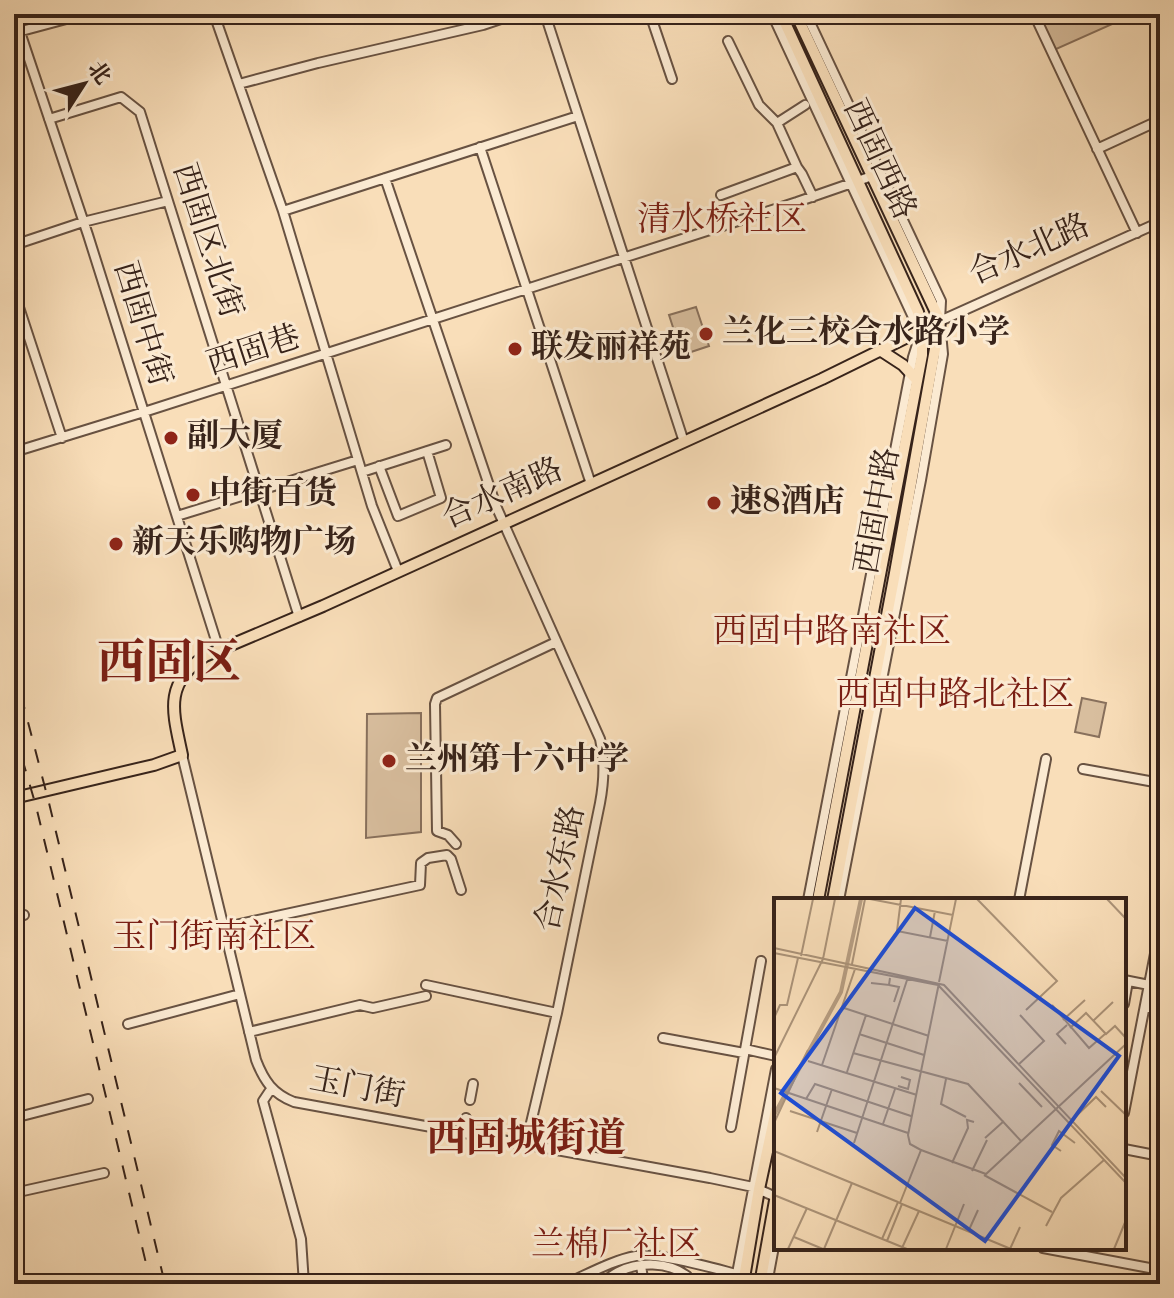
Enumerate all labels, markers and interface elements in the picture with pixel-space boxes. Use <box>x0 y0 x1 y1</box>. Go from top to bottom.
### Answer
north arrow <box>44 44 124 124</box>
text: 北 <box>83 57 115 89</box>
street label: 西固西路 <box>836 94 922 225</box>
street label: 西固区北街 <box>166 159 249 322</box>
district label: 清水桥社区 <box>637 201 807 238</box>
street label: 合水北路 <box>964 208 1095 292</box>
street label: 西固中街 <box>107 257 178 390</box>
place label: 兰化三校合水路小学 <box>722 314 1010 350</box>
street label: 西固巷 <box>202 319 305 382</box>
marker: 兰化三校合水路小学 <box>697 325 715 343</box>
place label: 联发丽祥苑 <box>531 329 691 365</box>
marker: 联发丽祥苑 <box>506 340 524 358</box>
place label: 副大厦 <box>187 418 283 454</box>
marker: 副大厦 <box>162 429 180 447</box>
street label: 西固中路 <box>849 445 906 577</box>
street label: 合水南路 <box>437 452 568 536</box>
place label: 中街百货 <box>209 475 337 511</box>
place label: 速8酒店 <box>730 483 845 519</box>
marker: 中街百货 <box>184 486 202 504</box>
marker: 速8酒店 <box>705 494 723 512</box>
place label: 新天乐购物广场 <box>132 524 356 560</box>
marker: 新天乐购物广场 <box>107 535 125 553</box>
district label: 西固中路南社区 <box>713 613 951 650</box>
district label: 西固区 <box>97 637 241 689</box>
district label: 西固中路北社区 <box>836 676 1074 713</box>
place label: 兰州第十六中学 <box>405 741 629 777</box>
marker: 兰州第十六中学 <box>380 752 398 770</box>
street label: 合水东路 <box>530 802 591 935</box>
inset map <box>774 898 1126 1250</box>
district label: 玉门街南社区 <box>112 918 316 955</box>
street label: 玉门街 <box>307 1060 408 1114</box>
district label: 西固城街道 <box>426 1116 626 1161</box>
district label: 兰棉厂社区 <box>531 1226 701 1263</box>

